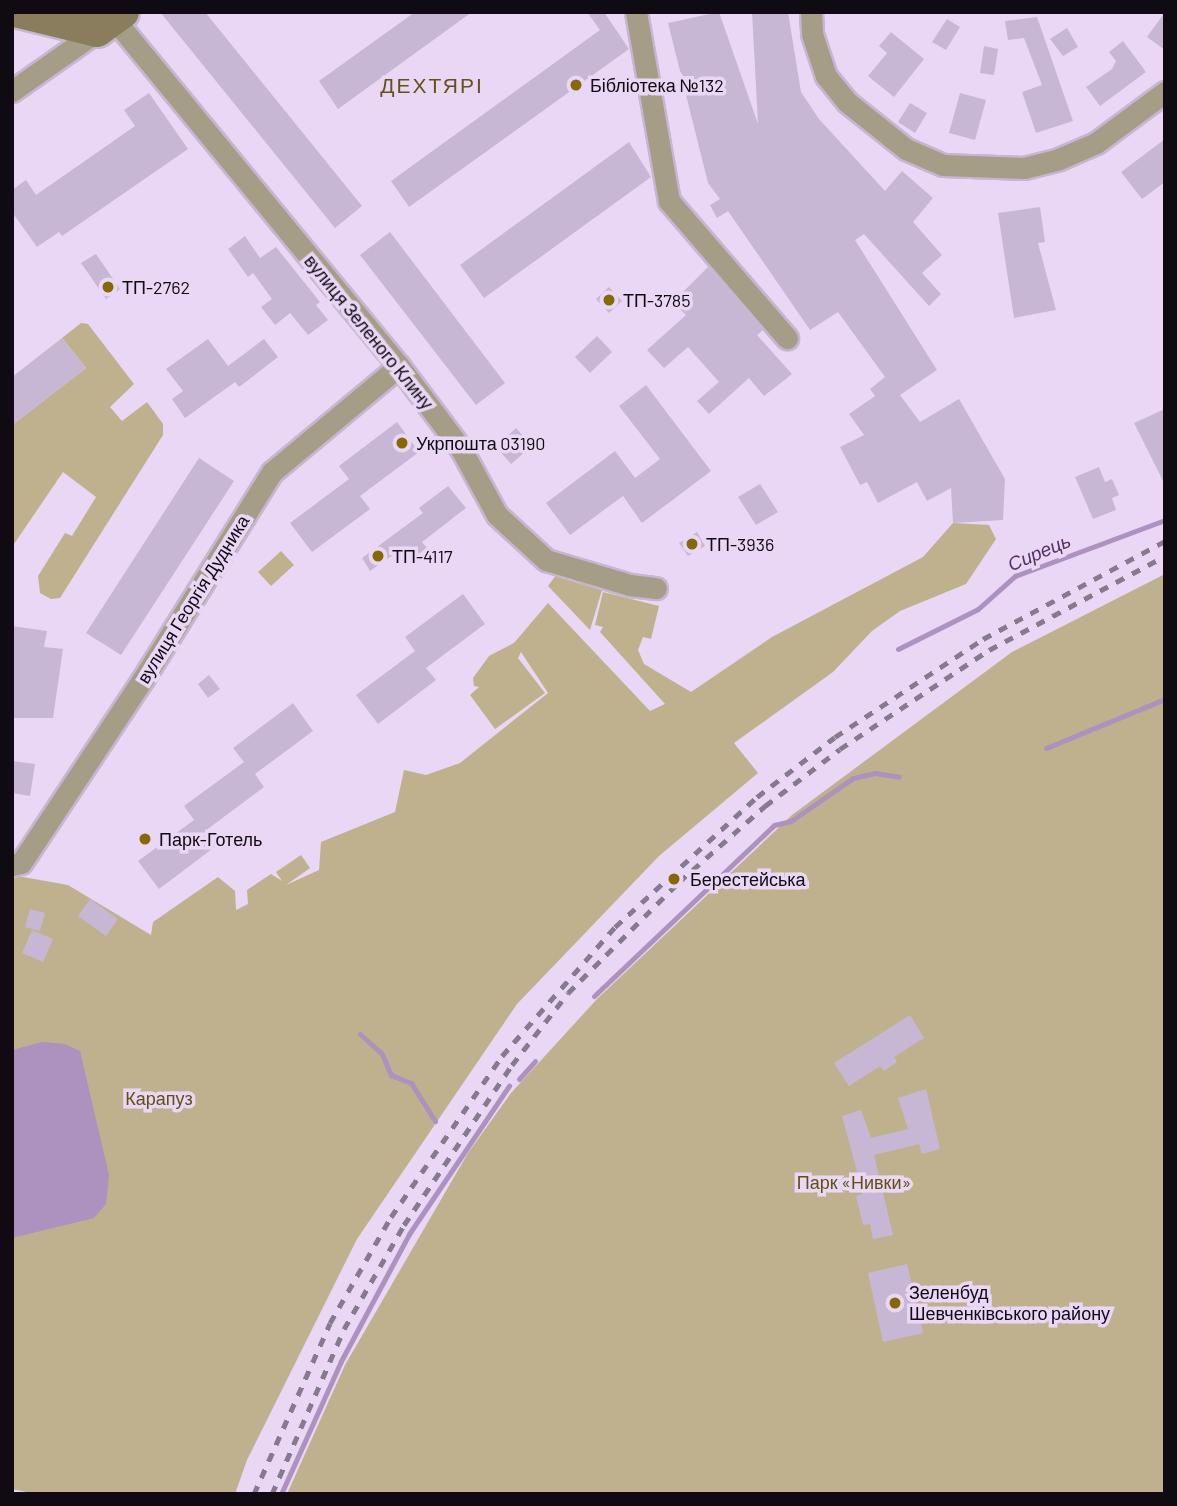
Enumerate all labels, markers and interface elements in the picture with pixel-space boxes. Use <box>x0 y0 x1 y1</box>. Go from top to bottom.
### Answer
district label: ДЕХТЯРІ <box>381 72 483 98</box>
place label: Бібліотека №132 <box>590 74 724 96</box>
marker: Бібліотека №132 <box>568 77 584 93</box>
street label: вулиця Зеленого Клину <box>300 250 438 414</box>
place label: ТП-2762 <box>122 276 190 298</box>
marker: ТП-2762 <box>100 279 116 295</box>
place label: ТП-3785 <box>623 289 690 311</box>
marker: ТП-3785 <box>601 292 617 308</box>
place label: Укрпошта 03190 <box>416 432 546 454</box>
marker: Укрпошта 03190 <box>394 435 410 451</box>
street label: вулиця Георгія Дудника <box>132 511 254 687</box>
water label: Сирець <box>1004 529 1074 575</box>
place label: ТП-3936 <box>706 533 774 555</box>
marker: ТП-3936 <box>684 536 700 552</box>
place label: ТП-4117 <box>392 545 452 567</box>
marker: ТП-4117 <box>370 548 386 564</box>
place label: Парк-Готель <box>159 828 262 850</box>
marker: Парк-Готель <box>137 831 153 847</box>
place label: Берестейська <box>690 868 806 890</box>
marker: Берестейська <box>664 869 684 889</box>
park label: Карапуз <box>125 1087 193 1109</box>
park label: Парк «Нивки» <box>797 1171 911 1193</box>
place label: Зеленбуд Шевченківського району <box>909 1282 1110 1324</box>
marker: Зеленбуд Шевченківського району <box>887 1295 903 1311</box>

